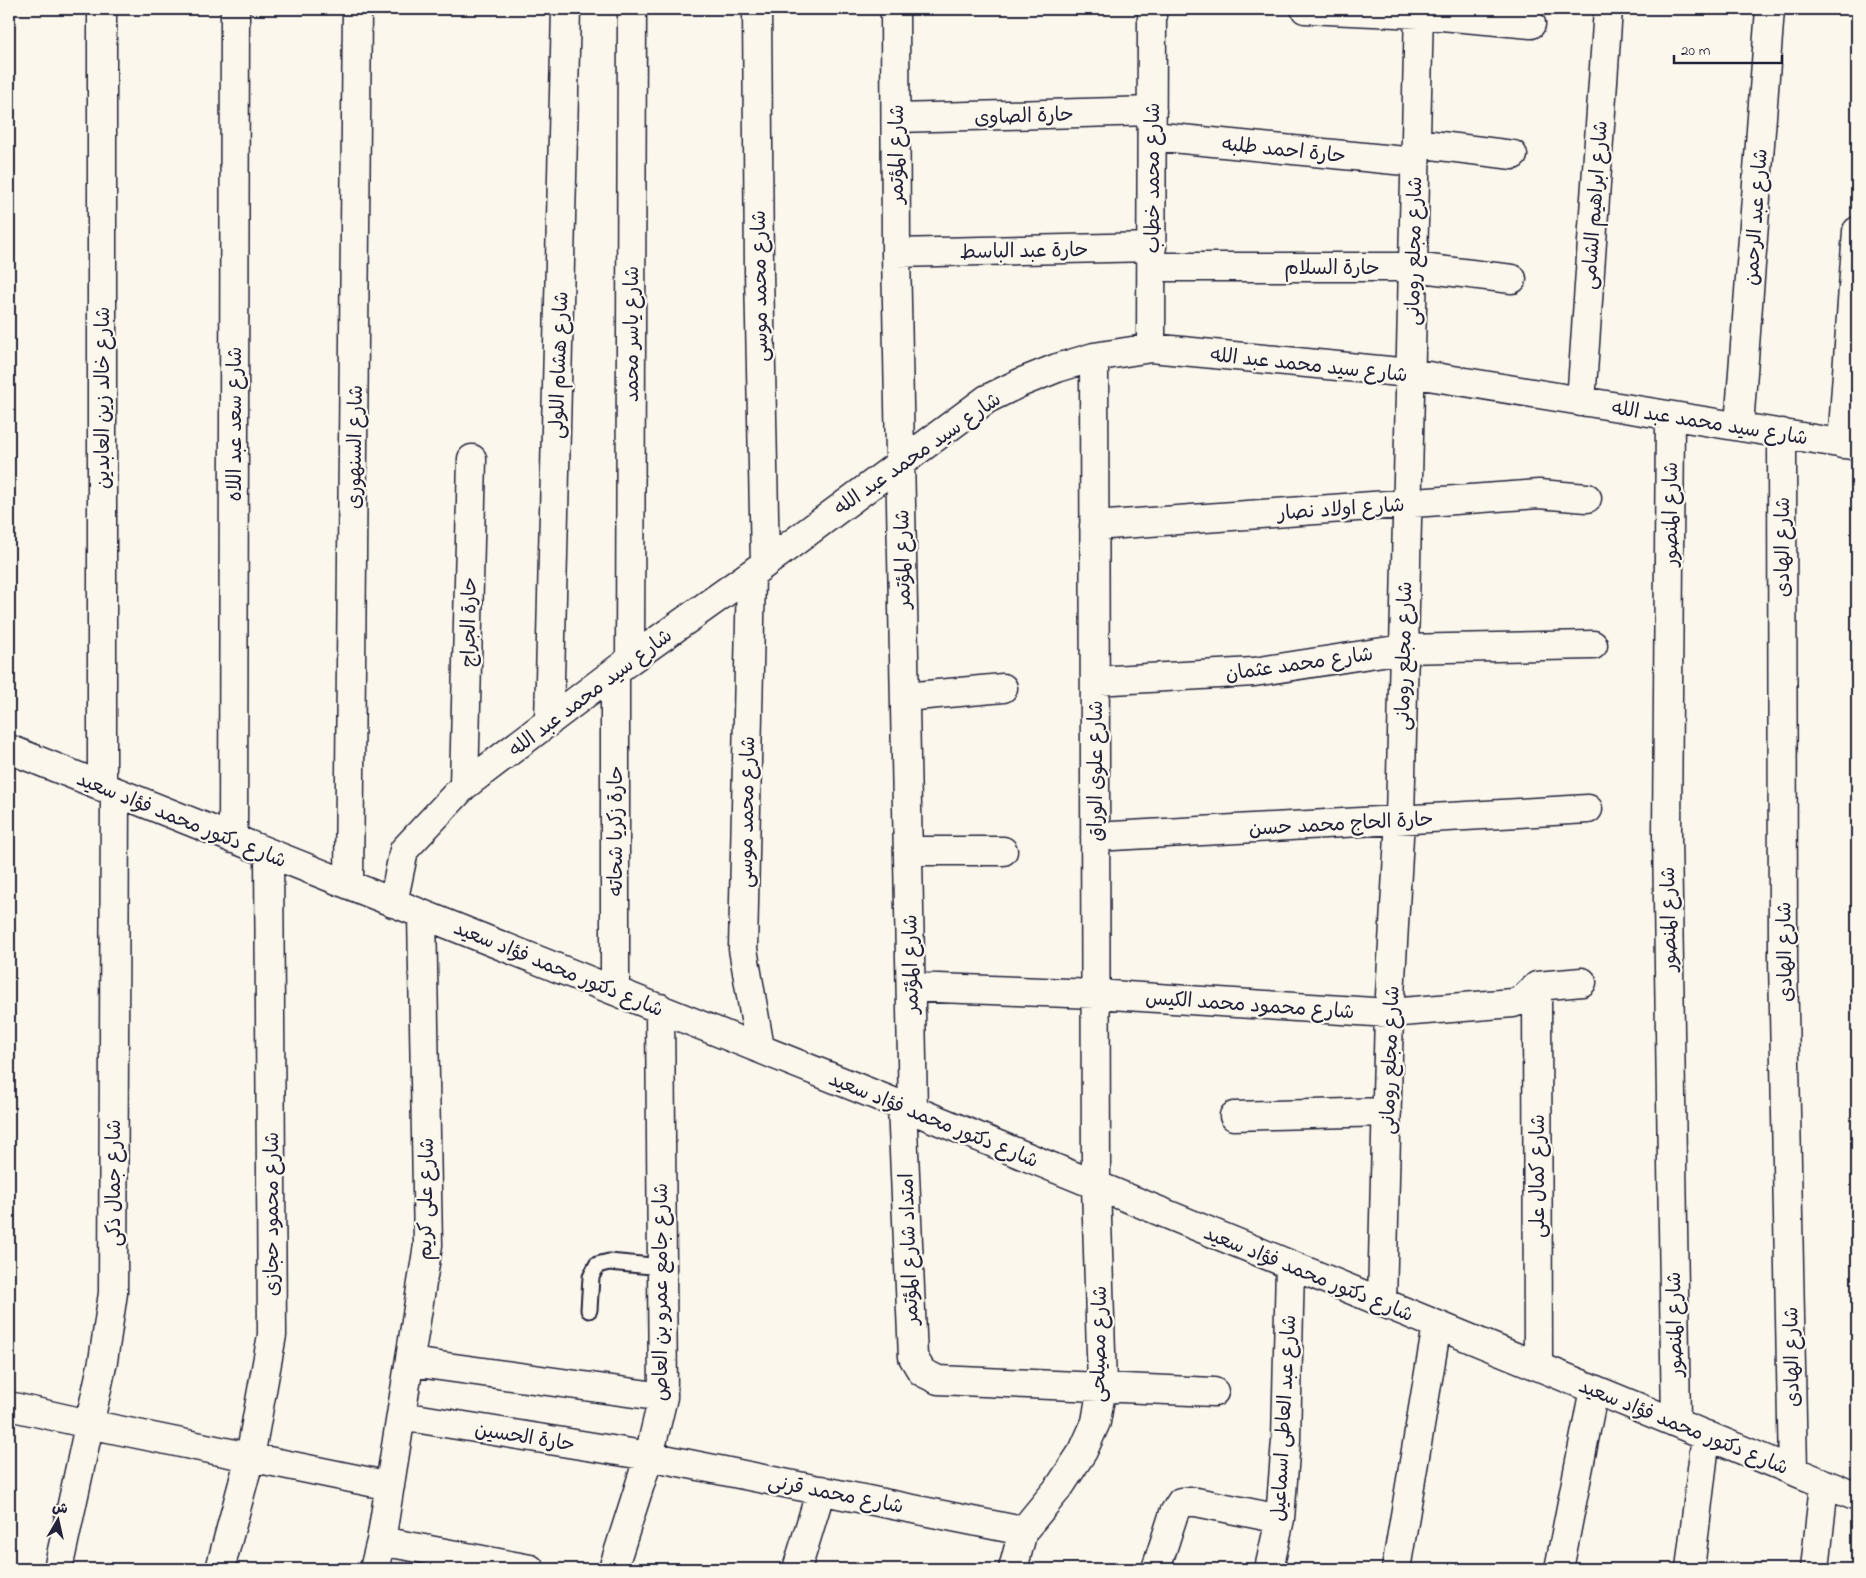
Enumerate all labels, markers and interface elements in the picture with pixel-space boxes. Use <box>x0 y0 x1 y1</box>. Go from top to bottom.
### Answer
scale bar <box>1674 32 1781 64</box>
text: 20 m <box>1681 40 1711 62</box>
street label: حارة الصاوى <box>974 101 1074 134</box>
street label: شارع محمد خطاب <box>1140 102 1169 254</box>
street label: شارع المؤتمر <box>884 104 913 206</box>
street label: شارع ابراهيم الشامى <box>1576 120 1617 291</box>
street label: حارة احمد طلبه <box>1220 131 1347 172</box>
street label: شارع عبد الرحمن <box>1738 148 1777 287</box>
street label: شارع مجلع رومانى <box>1400 176 1431 326</box>
street label: شارع محمد موسى <box>746 210 777 362</box>
street label: حارة عبد الباسط <box>960 237 1089 268</box>
street label: حارة السلام <box>1284 255 1380 284</box>
street label: شارع ياسر محمد <box>619 266 648 402</box>
street label: شارع هشام اللولى <box>543 291 578 439</box>
street label: شارع خالد زين العابدين <box>90 307 119 489</box>
street label: شارع سيد محمد عبد الله <box>1209 342 1409 391</box>
street label: شارع سعد عبد اللاه <box>222 346 251 502</box>
street label: شارع السنهورى <box>341 385 372 509</box>
street label: شارع سيد محمد عبد الله <box>829 386 1008 524</box>
street label: شارع سيد محمد عبد الله <box>1609 395 1810 454</box>
street label: شارع المنصور <box>1658 462 1687 568</box>
street label: شارع اولاد نصار <box>1275 492 1406 530</box>
street label: شارع الهادى <box>1770 497 1799 597</box>
street label: شارع المؤتمر <box>889 509 920 611</box>
street label: حارة الجراج <box>455 577 486 667</box>
street label: شارع مجلع رومانى <box>1390 581 1421 731</box>
street label: شارع سيد محمد عبد الله <box>504 623 679 765</box>
street label: شارع محمد عثمان <box>1223 641 1375 690</box>
street label: شارع علوى الوراق <box>1083 700 1112 842</box>
street label: شارع محمد موسى <box>733 736 764 888</box>
street label: شارع دكتور محمد فؤاد سعيد <box>72 766 290 877</box>
street label: حارة زكريا شحاته <box>603 766 632 896</box>
street label: حارة الحاج محمد حسن <box>1248 806 1434 845</box>
street label: شارع المنصور <box>1655 866 1686 973</box>
street label: شارع الهادى <box>1771 901 1802 1002</box>
street label: شارع المؤتمر <box>897 914 928 1016</box>
street label: شارع دكتور محمد فؤاد سعيد <box>449 915 667 1026</box>
street label: شارع محمود محمد الكيس <box>1144 985 1355 1028</box>
street label: شارع مجلع رومانى <box>1374 985 1409 1135</box>
street label: شارع دكتور محمد فؤاد سعيد <box>824 1066 1042 1177</box>
street label: شارع كمال على <box>1525 1114 1554 1238</box>
street label: شارع جمال ذكى <box>101 1119 130 1247</box>
street label: شارع محمود حجازى <box>259 1132 288 1296</box>
street label: شارع على كريم <box>412 1138 443 1261</box>
street label: امتداد شارع المؤتمر <box>893 1173 928 1327</box>
street label: شارع جامع عمرو بن العاص <box>648 1183 677 1401</box>
street label: شارع دكتور محمد فؤاد سعيد <box>1199 1220 1417 1331</box>
street label: شارع المنصور <box>1661 1271 1692 1378</box>
street label: شارع مصيلحى <box>1085 1285 1116 1403</box>
street label: شارع الهادى <box>1778 1306 1809 1407</box>
street label: شارع عبد العاطى اسماعيل <box>1266 1314 1305 1522</box>
street label: شارع دكتور محمد فؤاد سعيد <box>1574 1373 1792 1484</box>
street label: حارة الحسين <box>472 1416 577 1461</box>
street label: شارع محمد قرنى <box>765 1468 906 1523</box>
north arrow <box>32 1496 82 1546</box>
text: ش <box>51 1497 69 1520</box>

